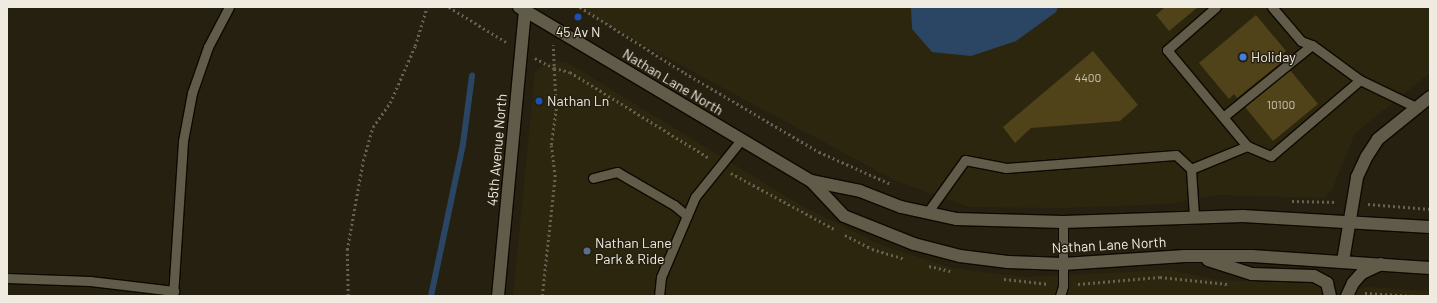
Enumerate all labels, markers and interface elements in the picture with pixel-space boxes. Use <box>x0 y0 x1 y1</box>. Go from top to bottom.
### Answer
marker: 45 Av N <box>573 12 583 22</box>
place label: 45 Av N <box>556 24 600 40</box>
street label: Nathan Lane North <box>620 45 726 119</box>
place label: Holiday <box>1251 49 1296 65</box>
marker: Holiday <box>1238 52 1248 62</box>
house number: 4400 <box>1075 71 1101 85</box>
street label: 45th Avenue North <box>484 93 510 207</box>
place label: Nathan Ln <box>547 93 609 109</box>
marker: Nathan Ln <box>534 96 544 106</box>
house number: 10100 <box>1267 98 1295 112</box>
street label: Nathan Lane North <box>1051 234 1167 256</box>
place label: Nathan Lane Park & Ride <box>595 235 672 268</box>
marker: Nathan Lane Park & Ride <box>582 246 592 256</box>

